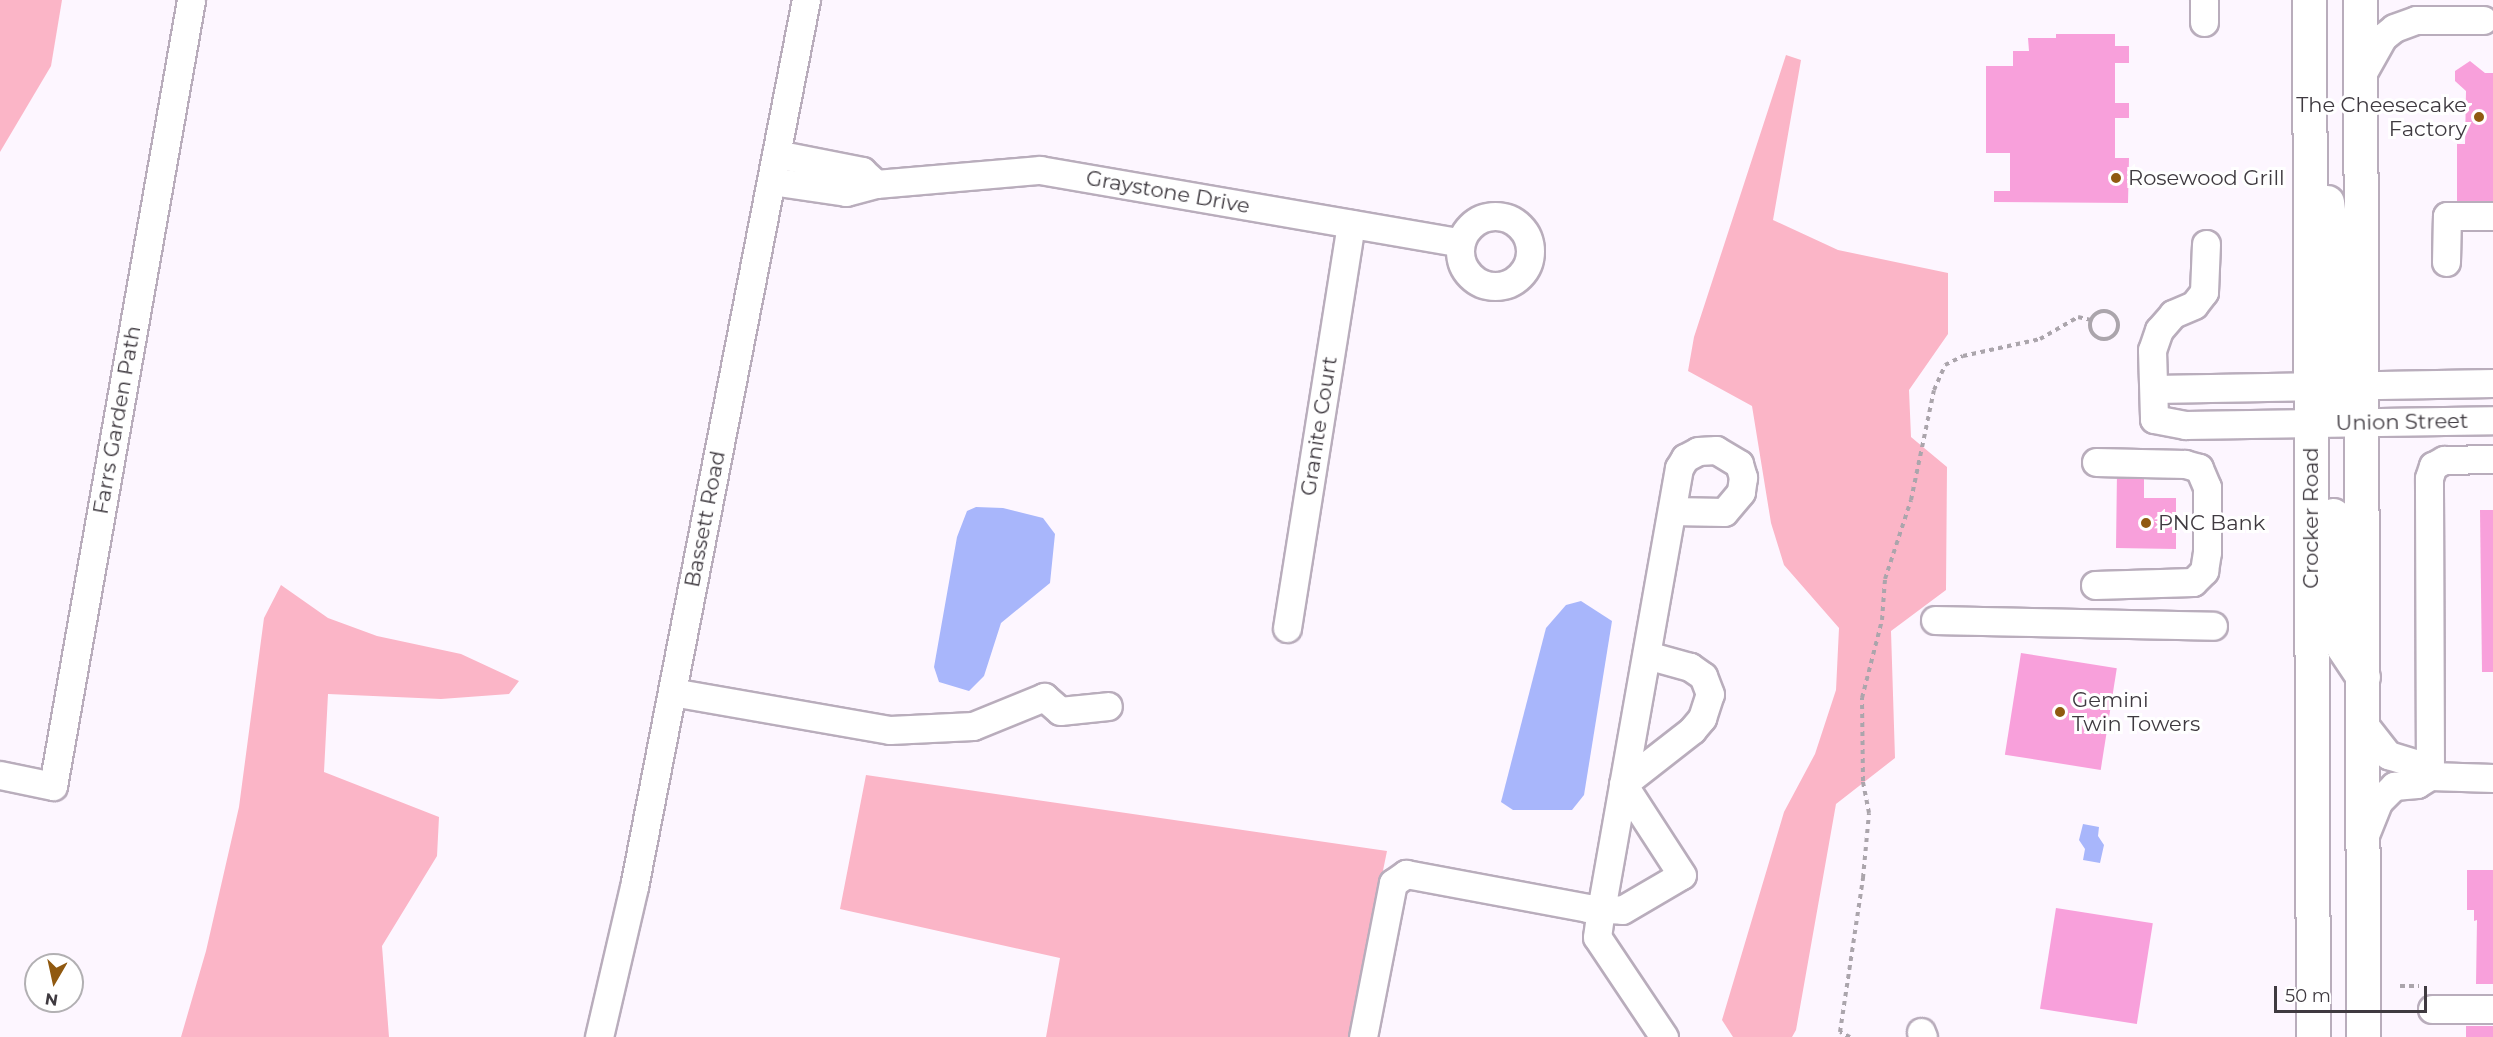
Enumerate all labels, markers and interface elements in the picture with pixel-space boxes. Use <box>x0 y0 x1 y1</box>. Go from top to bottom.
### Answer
place label: The Cheesecake Factory <box>2296 92 2467 142</box>
marker: The Cheesecake Factory <box>2472 110 2486 124</box>
street label: Graystone Drive <box>1084 165 1252 219</box>
place label: Rosewood Grill <box>2128 165 2285 191</box>
marker: Rosewood Grill <box>2109 171 2123 185</box>
street label: Farrs Garden Path <box>88 324 146 516</box>
street label: Granite Court <box>1296 354 1342 498</box>
street label: Union Street <box>2335 408 2469 436</box>
street label: Crocker Road <box>2298 447 2324 589</box>
street label: Bassett Road <box>679 449 731 589</box>
place label: PNC Bank <box>2158 510 2265 536</box>
marker: PNC Bank <box>2139 516 2153 530</box>
place label: Gemini Twin Towers <box>2072 687 2200 737</box>
marker: Gemini Twin Towers <box>2053 705 2067 719</box>
north arrow <box>24 953 84 1013</box>
scale bar <box>2277 974 2430 1012</box>
text: 50 m <box>2285 985 2331 1007</box>
text: N <box>44 989 59 1010</box>

